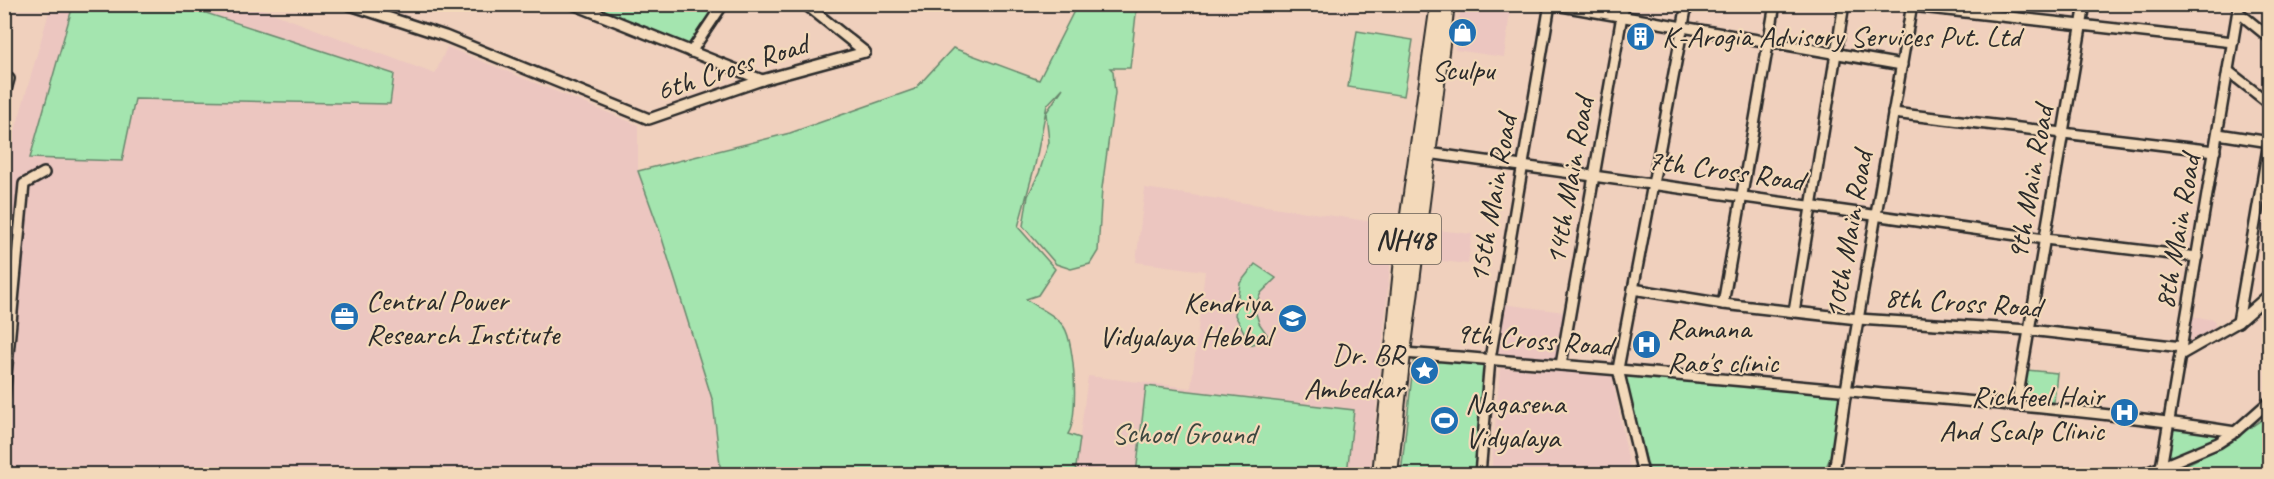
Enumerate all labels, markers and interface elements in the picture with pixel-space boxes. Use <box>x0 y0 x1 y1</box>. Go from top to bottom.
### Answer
shop icon: Sculpu <box>1447 17 1479 49</box>
place label: K-Arogia Advisory Services Pvt. Ltd <box>1662 17 2024 55</box>
building icon: K-Arogia Advisory Services Pvt. Ltd <box>1625 20 1657 52</box>
street label: 6th Cross Road <box>651 23 817 109</box>
place label: Sculpu <box>1431 51 1497 89</box>
street label: 14th Main Road <box>1536 90 1603 268</box>
street label: 9th Main Road <box>1998 99 2063 263</box>
street label: 15th Main Road <box>1459 108 1526 286</box>
street label: 7th Cross Road <box>1646 140 1811 200</box>
street label: 10th Main Road <box>1815 144 1882 322</box>
street label: 8th Main Road <box>2145 148 2210 312</box>
road number: NH48 <box>1369 214 1441 264</box>
street label: 8th Cross Road <box>1883 278 2047 327</box>
place label: Central Power Research Institute <box>366 281 561 353</box>
place label: Kendriya Vidyalaya Hebbal <box>1099 283 1276 355</box>
office icon: Central Power Research Institute <box>329 301 361 333</box>
school or university icon: Kendriya Vidyalaya Hebbal <box>1276 303 1308 335</box>
place label: Ramana Rao's clinic <box>1667 309 1780 381</box>
street label: 9th Cross Road <box>1454 313 1618 365</box>
hospital icon: Ramana Rao's clinic <box>1630 329 1662 361</box>
place label: Dr. BR Ambedkar <box>1304 335 1407 407</box>
place icon: Dr. BR Ambedkar <box>1409 355 1441 387</box>
place label: Richfeel Hair And Scalp Clinic <box>1939 377 2106 449</box>
place label: Nagasena Vidyalaya <box>1465 384 1567 456</box>
hospital icon: Richfeel Hair And Scalp Clinic <box>2109 397 2141 429</box>
sports icon: Nagasena Vidyalaya <box>1428 404 1460 436</box>
park label: School Ground <box>1112 414 1260 452</box>

